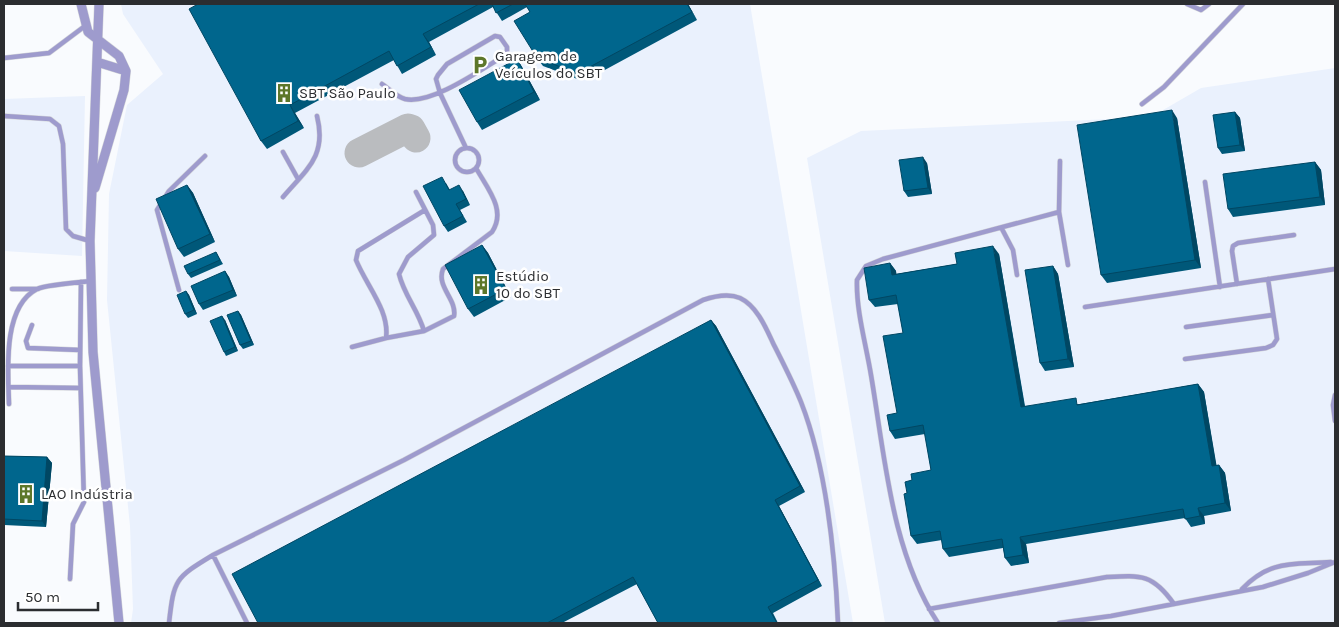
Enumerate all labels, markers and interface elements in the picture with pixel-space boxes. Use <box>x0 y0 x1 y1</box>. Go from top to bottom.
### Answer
place label: Garagem de Veículos do SBT <box>495 47 603 82</box>
parking icon: Garagem de Veículos do SBT <box>469 54 491 76</box>
building icon: SBT São Paulo <box>273 82 295 104</box>
place label: SBT São Paulo <box>299 84 396 102</box>
place label: Estúdio 10 do SBT <box>496 267 560 302</box>
building icon: Estúdio 10 do SBT <box>470 274 492 296</box>
building icon: LAO Indústria <box>15 483 37 505</box>
place label: LAO Indústria <box>41 485 133 503</box>
scale bar <box>18 580 98 612</box>
text: 50 m <box>25 588 60 606</box>

